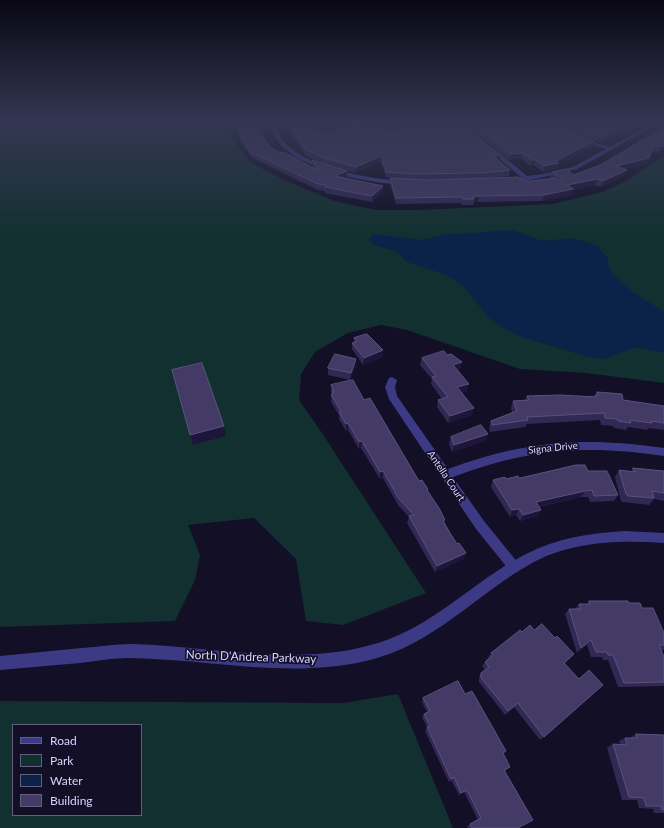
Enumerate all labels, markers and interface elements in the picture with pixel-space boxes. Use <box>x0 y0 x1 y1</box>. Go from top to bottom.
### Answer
street label: Signa Drive <box>528 439 578 457</box>
street label: Antella Court <box>425 448 467 504</box>
street label: North D'Andrea Parkway <box>185 648 317 666</box>
legend <box>12 724 142 816</box>
text: Road <box>50 733 77 748</box>
text: Park <box>50 753 73 768</box>
text: Water <box>50 773 83 788</box>
text: Building <box>50 793 93 808</box>

